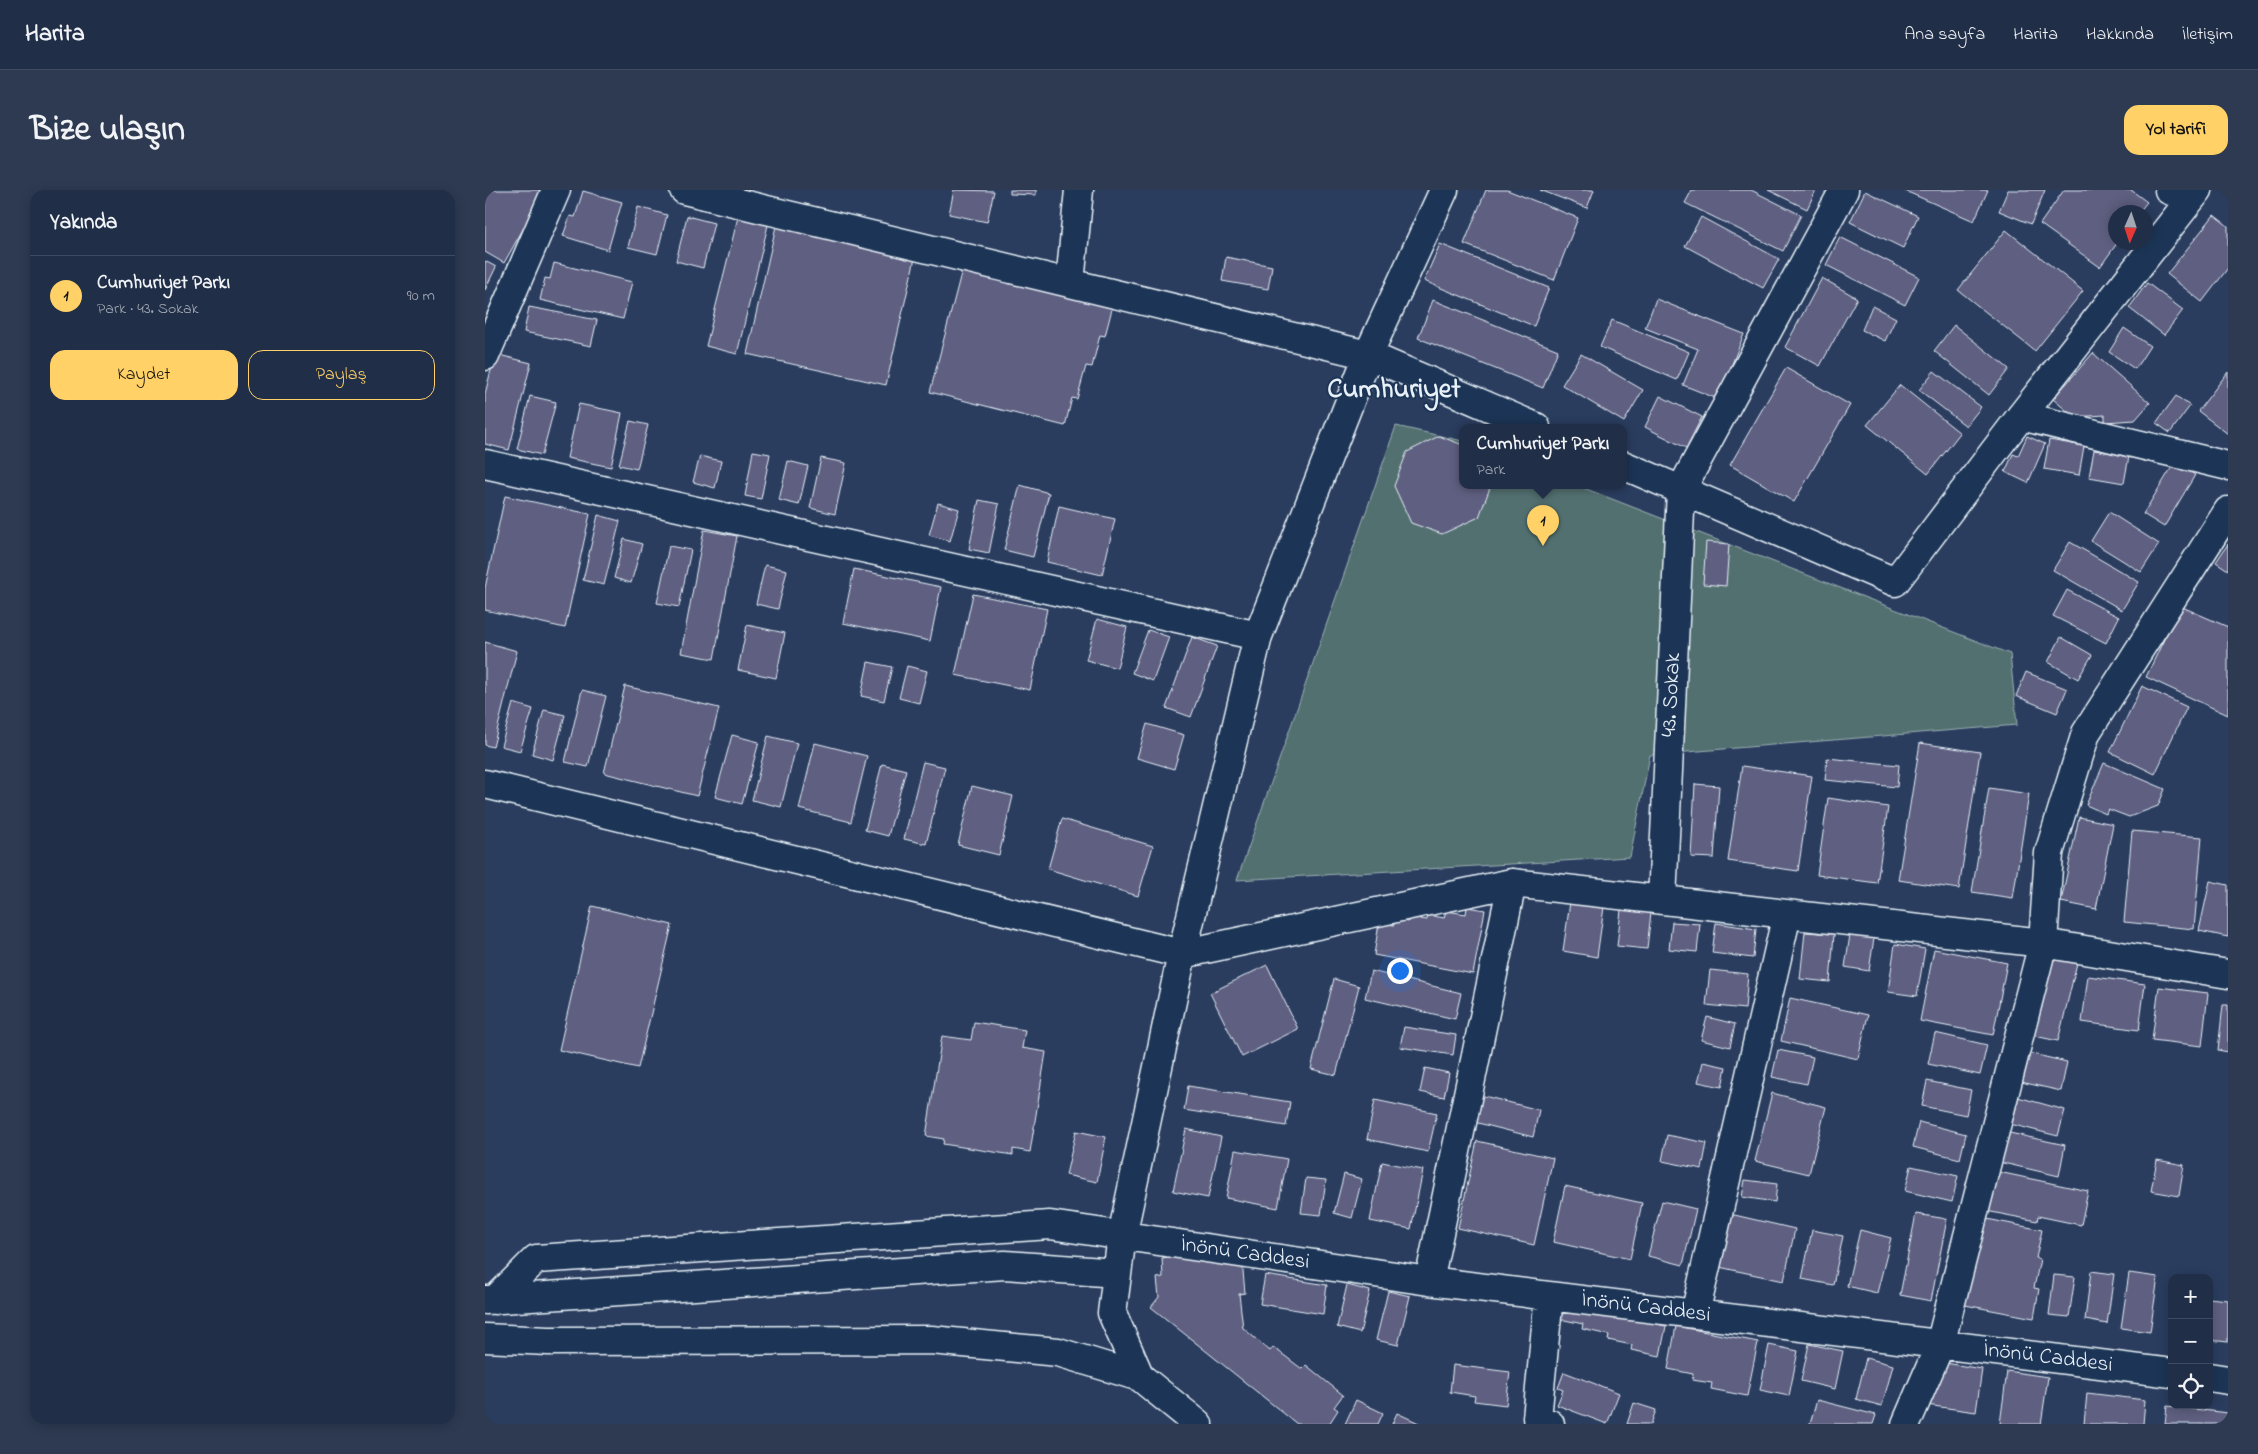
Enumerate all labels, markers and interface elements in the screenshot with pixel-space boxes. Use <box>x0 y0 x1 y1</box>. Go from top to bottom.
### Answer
text: Harita <box>25 17 85 52</box>
text: Ana sayfa <box>1904 22 1985 48</box>
text: Harita <box>2013 22 2058 48</box>
text: Hakkında <box>2086 22 2154 48</box>
text: İletişim <box>2182 22 2233 48</box>
text: Bize ulaşın <box>30 105 185 156</box>
button: Yol tarifi <box>2124 105 2228 155</box>
north arrow <box>2108 205 2153 250</box>
text: Yakında <box>50 208 117 238</box>
text: Cumhuriyet Parkı <box>97 270 230 297</box>
text: 1 <box>63 284 69 308</box>
text: 90 m <box>407 284 435 308</box>
text: Park · 43. Sokak <box>97 297 199 321</box>
button: Kaydet <box>50 350 238 400</box>
button: Paylaş <box>248 350 435 400</box>
district label: Cumhuriyet <box>1327 370 1461 411</box>
popup <box>1459 424 1627 489</box>
text: Cumhuriyet Parkı <box>1476 431 1610 458</box>
text: Park <box>1476 458 1505 482</box>
pin: 1 <box>1527 505 1559 546</box>
street label: 43. Sokak <box>1654 652 1690 738</box>
your location <box>1387 958 1413 984</box>
street label: İnönü Caddesi <box>1178 1229 1312 1279</box>
map controls <box>2168 1274 2213 1409</box>
button: + <box>2168 1274 2213 1319</box>
street label: İnönü Caddesi <box>1580 1284 1712 1332</box>
button: − <box>2168 1319 2213 1364</box>
street label: İnönü Caddesi <box>1982 1334 2114 1382</box>
button: locate <box>2168 1364 2213 1409</box>

